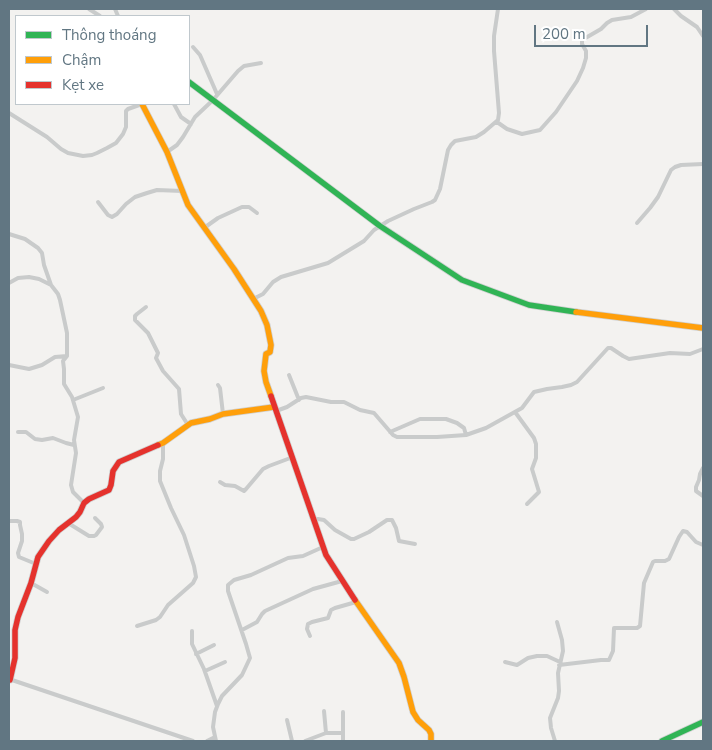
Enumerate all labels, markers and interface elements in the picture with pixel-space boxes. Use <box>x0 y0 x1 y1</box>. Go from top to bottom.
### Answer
legend <box>15 15 190 105</box>
scale bar <box>537 15 651 47</box>
text: 200 m <box>542 24 586 44</box>
text: Thông thoáng <box>62 25 156 45</box>
text: Chậm <box>62 50 101 70</box>
text: Kẹt xe <box>62 75 104 95</box>

